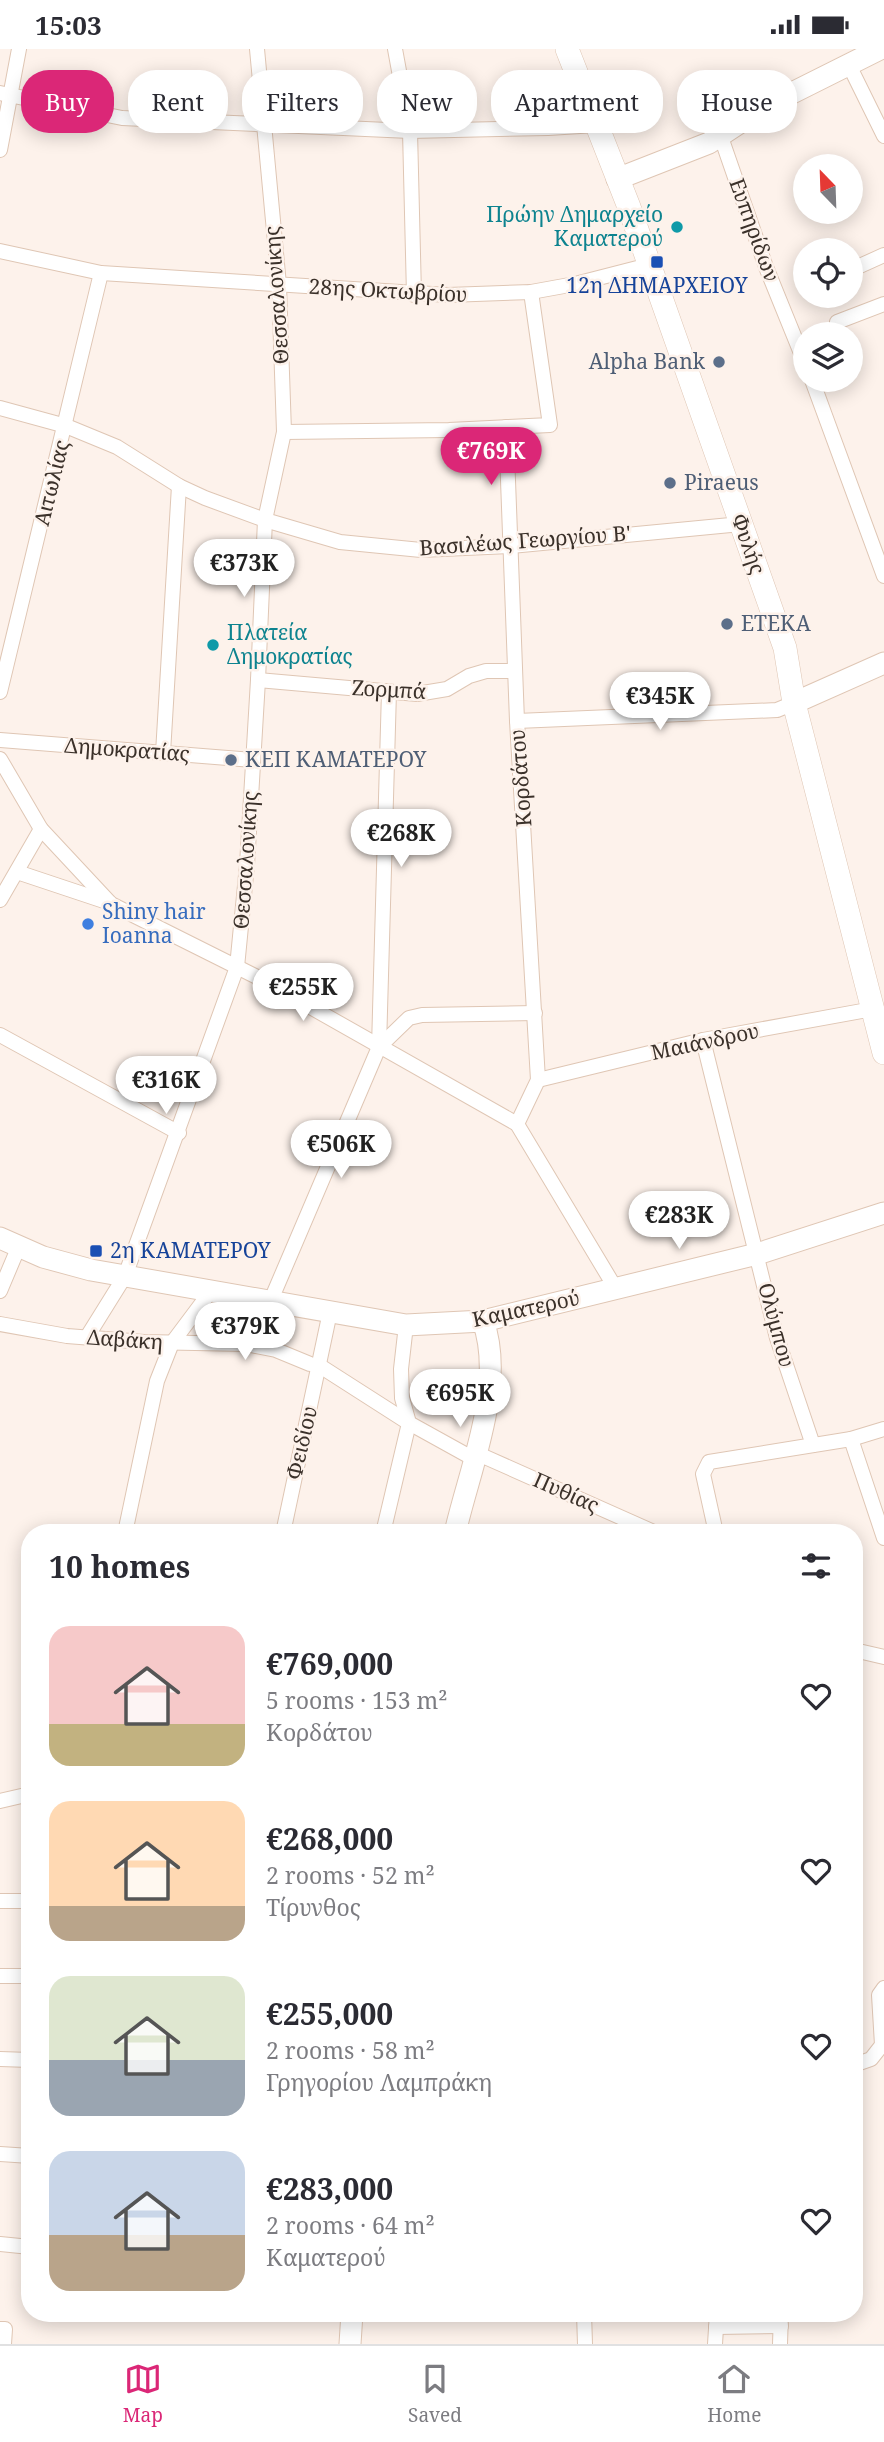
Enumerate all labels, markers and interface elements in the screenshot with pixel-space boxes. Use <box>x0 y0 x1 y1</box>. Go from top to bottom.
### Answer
text: 15:03 <box>35 7 102 43</box>
chip: Buy <box>21 70 114 133</box>
chip: Rent <box>128 70 228 133</box>
chip: Filters <box>242 70 363 133</box>
chip: New <box>377 70 477 133</box>
chip: Apartment <box>491 70 663 133</box>
chip: House <box>677 70 797 133</box>
north arrow <box>793 154 863 224</box>
map controls <box>793 154 863 392</box>
street label: Ευπηρίδων <box>723 174 787 285</box>
place label: Πρώην Δημαρχείο Καματερού <box>486 200 663 252</box>
marker: Πρώην Δημαρχείο Καματερού <box>669 219 685 235</box>
street label: Θεσσαλονίκης <box>257 225 295 365</box>
button: locate <box>793 238 863 308</box>
marker: 12η ΔΗΜΑΡΧΕΙΟΥ <box>649 254 665 270</box>
place label: 12η ΔΗΜΑΡΧΕΙΟΥ <box>566 271 749 299</box>
street label: 28ης Οκτωβρίου <box>308 272 468 308</box>
button: layers <box>793 322 863 392</box>
place label: Alpha Bank <box>589 347 706 375</box>
marker: Alpha Bank <box>711 354 727 370</box>
pin: €769K <box>442 427 540 487</box>
text: €769K <box>457 434 525 466</box>
street label: Αιτωλίας <box>27 437 75 529</box>
place label: Piraeus <box>684 468 759 496</box>
marker: Piraeus <box>662 475 678 491</box>
street label: Φυλής <box>726 510 772 578</box>
street label: Βασιλέως Γεωργίου Β' <box>418 519 632 561</box>
pin: €373K <box>195 539 293 599</box>
text: €373K <box>210 546 278 578</box>
place label: ΕΤΕΚΑ <box>741 609 811 637</box>
marker: ΕΤΕΚΑ <box>719 616 735 632</box>
place label: Πλατεία Δημοκρατίας <box>227 618 353 670</box>
marker: Πλατεία Δημοκρατίας <box>205 637 221 653</box>
street label: Ζορμπά <box>351 673 427 705</box>
pin: €345K <box>611 673 709 732</box>
text: €345K <box>626 679 694 711</box>
street label: Κορδάτου <box>503 728 537 828</box>
street label: Δημοκρατίας <box>63 731 191 767</box>
place label: ΚΕΠ ΚΑΜΑΤΕΡΟΥ <box>245 745 427 773</box>
marker: ΚΕΠ ΚΑΜΑΤΕΡΟΥ <box>223 752 239 768</box>
street label: Θεσσαλονίκης <box>226 790 264 930</box>
pin: €268K <box>352 809 450 869</box>
text: €268K <box>367 816 435 848</box>
place label: Shiny hair Ioanna <box>102 897 206 949</box>
marker: Shiny hair Ioanna <box>80 916 96 932</box>
pin: €255K <box>254 963 352 1023</box>
text: €255K <box>269 970 337 1002</box>
street label: Μαιάνδρου <box>648 1016 761 1066</box>
pin: €316K <box>117 1056 215 1116</box>
text: €316K <box>132 1063 200 1095</box>
pin: €506K <box>292 1121 390 1180</box>
text: €506K <box>307 1127 375 1159</box>
pin: €283K <box>630 1191 728 1251</box>
text: €283K <box>645 1198 713 1230</box>
place label: 2η ΚΑΜΑΤΕΡΟΥ <box>110 1236 272 1264</box>
marker: 2η ΚΑΜΑΤΕΡΟΥ <box>88 1243 104 1259</box>
street label: Ολύμπου <box>752 1279 802 1370</box>
street label: Καματερού <box>469 1283 582 1333</box>
pin: €379K <box>196 1303 294 1362</box>
text: €379K <box>211 1309 279 1341</box>
street label: Δαβάκη <box>86 1322 164 1356</box>
pin: €695K <box>411 1369 509 1429</box>
text: €695K <box>426 1376 494 1408</box>
street label: Φειδίου <box>279 1403 323 1482</box>
street label: Πυθίας <box>529 1465 604 1519</box>
text: 10 homes <box>49 1546 190 1587</box>
icon: filters <box>797 1547 835 1585</box>
text: €769,000 <box>266 1643 393 1684</box>
icon: home <box>105 1654 189 1738</box>
icon: heart <box>797 1677 835 1715</box>
text: 5 rooms · 153 m² <box>266 1684 448 1716</box>
text: Κορδάτου <box>266 1716 373 1748</box>
text: €268,000 <box>266 1818 393 1859</box>
icon: home <box>105 1829 189 1913</box>
icon: heart <box>797 1852 835 1890</box>
text: 2 rooms · 52 m² <box>266 1859 435 1891</box>
text: Τίρυνθος <box>266 1891 361 1923</box>
text: €255,000 <box>266 1993 393 2034</box>
icon: home <box>105 2004 189 2088</box>
icon: heart <box>797 2027 835 2065</box>
text: 2 rooms · 58 m² <box>266 2034 435 2066</box>
text: Γρηγορίου Λαμπράκη <box>266 2066 492 2098</box>
text: €283,000 <box>266 2168 393 2209</box>
icon: home <box>105 2179 189 2263</box>
icon: heart <box>797 2202 835 2240</box>
text: 2 rooms · 64 m² <box>266 2209 435 2241</box>
text: Καματερού <box>266 2241 386 2273</box>
tab: Map <box>123 2360 163 2428</box>
tab: Saved <box>408 2360 462 2428</box>
tab: Home <box>707 2360 761 2428</box>

